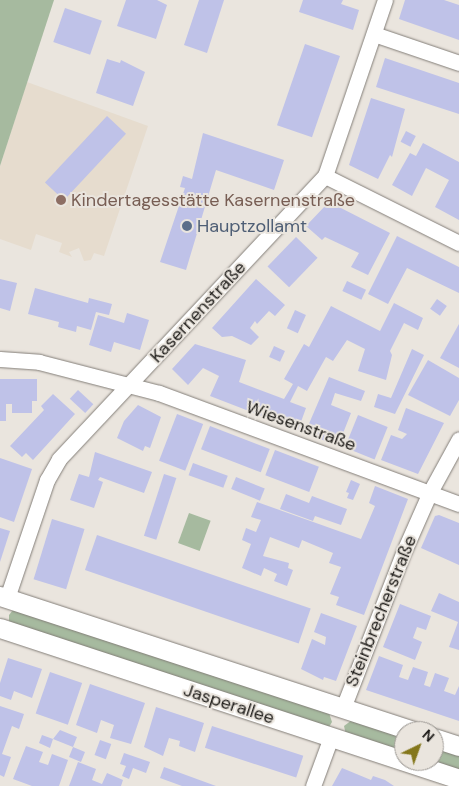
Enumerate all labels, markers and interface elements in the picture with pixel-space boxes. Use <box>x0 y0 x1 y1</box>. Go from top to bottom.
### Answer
place label: Kindertagesstätte Kasernenstraße <box>71 189 355 211</box>
marker: Kindertagesstätte Kasernenstraße <box>55 194 67 206</box>
place label: Hauptzollamt <box>197 215 307 237</box>
marker: Hauptzollamt <box>181 220 193 232</box>
street label: Kasernenstraße <box>146 257 250 367</box>
street label: Wiesenstraße <box>243 396 359 456</box>
street label: Steinbrecherstraße <box>341 532 421 690</box>
street label: Jasperallee <box>181 679 277 729</box>
north arrow <box>394 721 444 771</box>
text: N <box>419 725 438 746</box>

